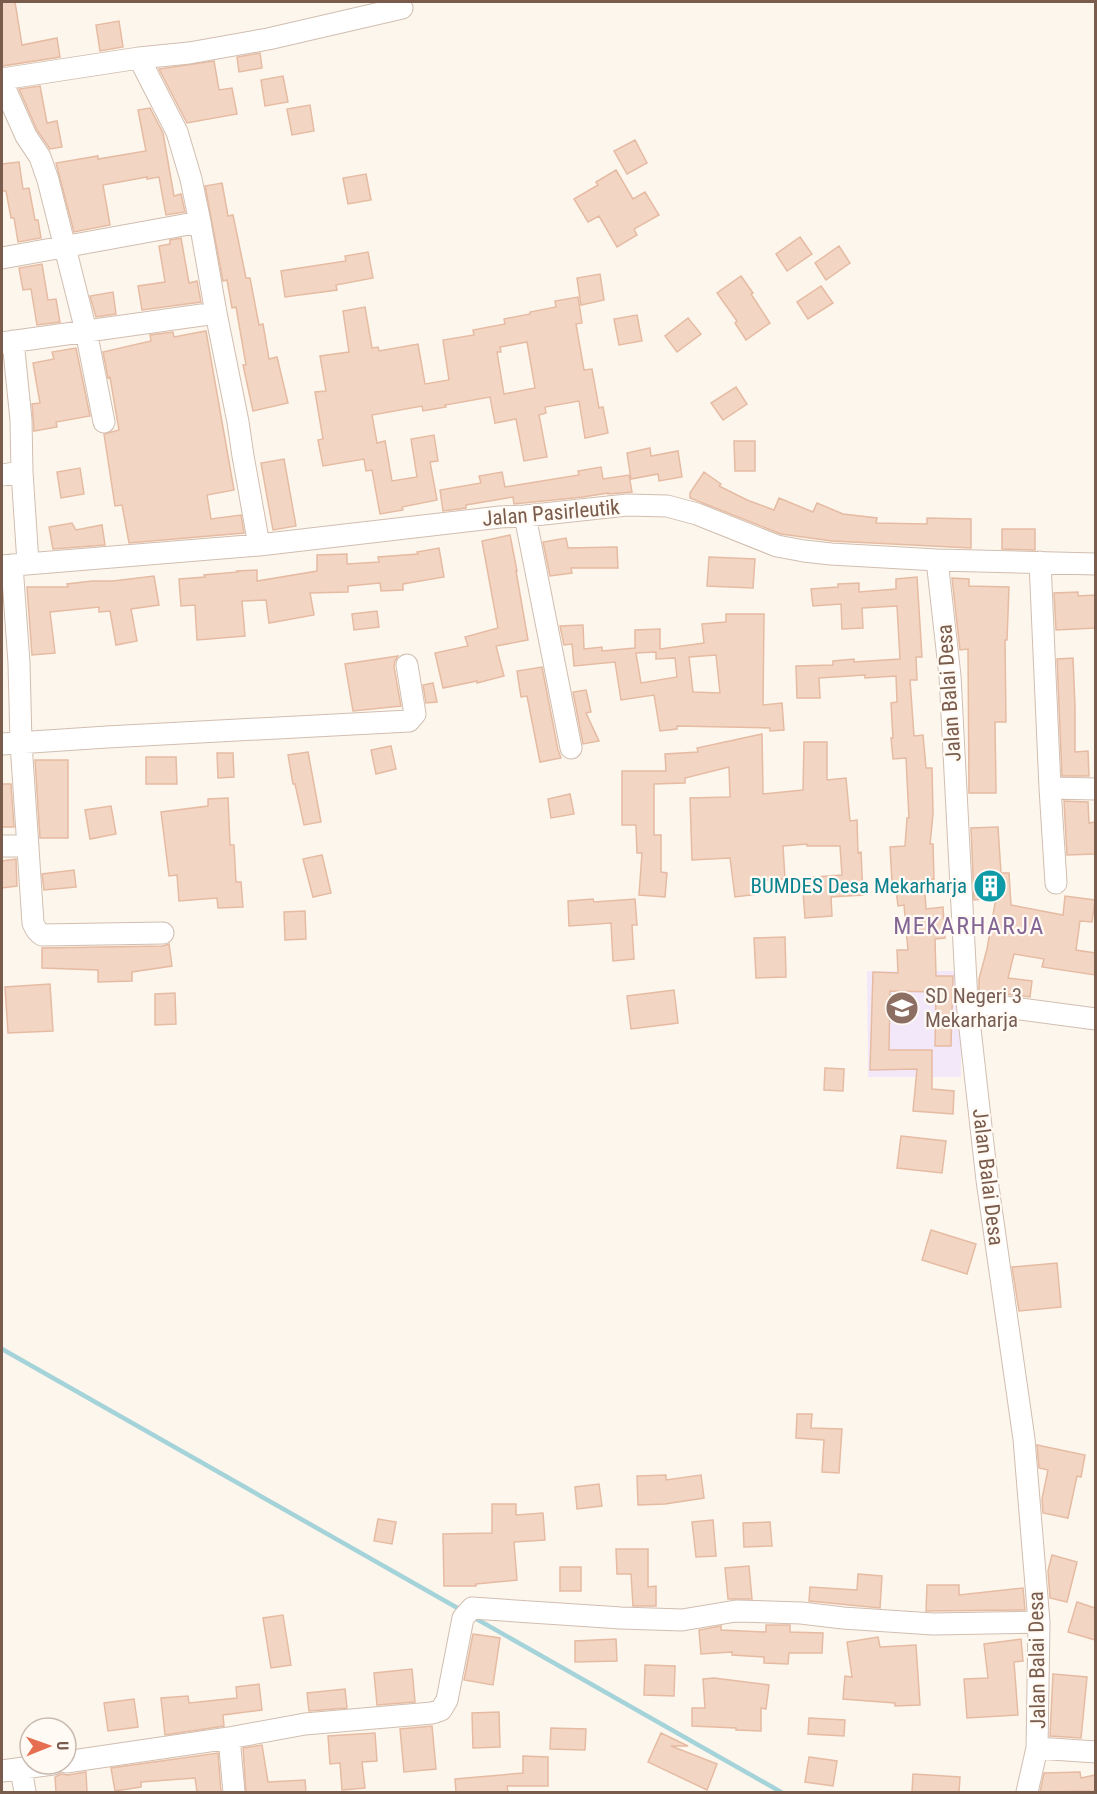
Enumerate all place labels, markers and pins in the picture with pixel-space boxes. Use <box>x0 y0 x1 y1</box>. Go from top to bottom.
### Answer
building icon: BUMDES Desa Mekarharja <box>972 868 1008 904</box>
place label: BUMDES Desa Mekarharja <box>750 874 967 898</box>
place label: SD Negeri 3 Mekarharja <box>925 984 1022 1032</box>
school or university icon: SD Negeri 3 Mekarharja <box>884 990 920 1026</box>

